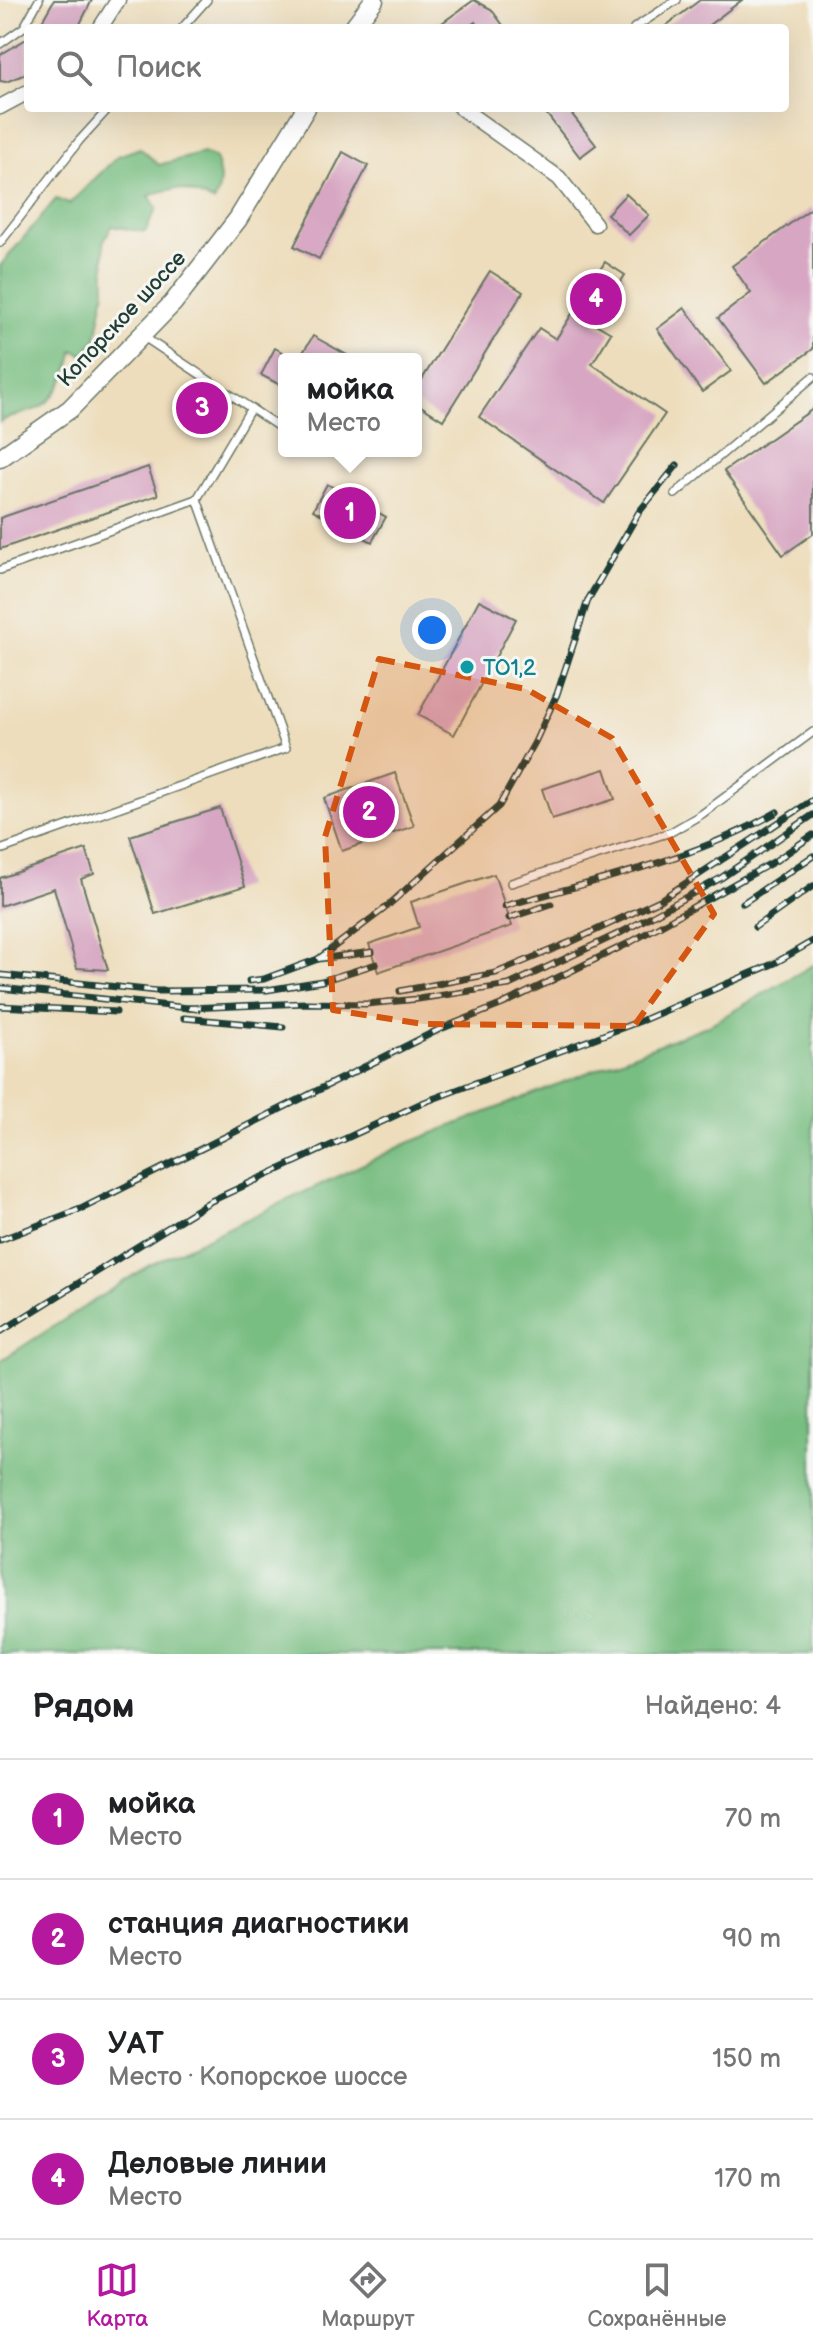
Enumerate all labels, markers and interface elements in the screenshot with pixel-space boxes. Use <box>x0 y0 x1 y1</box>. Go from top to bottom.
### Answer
search box <box>24 24 789 112</box>
icon: search <box>52 46 96 90</box>
text: Поиск <box>116 50 202 86</box>
street label: Копорское шоссе <box>52 245 192 393</box>
pin: 4 <box>570 269 622 329</box>
popup <box>278 353 422 457</box>
text: мойка <box>306 372 394 408</box>
pin: 3 <box>176 378 228 438</box>
text: Место <box>306 408 381 439</box>
pin: 1 <box>324 483 376 543</box>
your location <box>412 610 452 650</box>
place label: ТО1,2 <box>483 655 536 682</box>
marker: ТО1,2 <box>458 658 476 676</box>
pin: 2 <box>343 782 395 842</box>
text: Рядом <box>32 1686 134 1727</box>
text: Найдено: 4 <box>645 1691 781 1722</box>
text: мойка <box>108 1786 195 1822</box>
text: 1 <box>53 1804 63 1835</box>
text: 70 m <box>724 1804 781 1835</box>
text: Место <box>108 1822 182 1853</box>
text: станция диагностики <box>108 1906 409 1942</box>
text: 2 <box>50 1924 66 1955</box>
text: 90 m <box>722 1924 781 1955</box>
text: Место <box>108 1942 182 1973</box>
text: УАТ <box>108 2026 164 2062</box>
text: 3 <box>50 2044 66 2075</box>
text: 150 m <box>712 2044 781 2075</box>
text: Место · Копорское шоссе <box>108 2062 408 2093</box>
text: Деловые линии <box>108 2146 327 2182</box>
text: 4 <box>50 2164 66 2195</box>
text: 170 m <box>714 2164 781 2195</box>
text: Место <box>108 2182 182 2213</box>
tab: Карта <box>86 2258 148 2333</box>
tab: Маршрут <box>321 2258 415 2333</box>
tab: Сохранённые <box>588 2258 727 2333</box>

